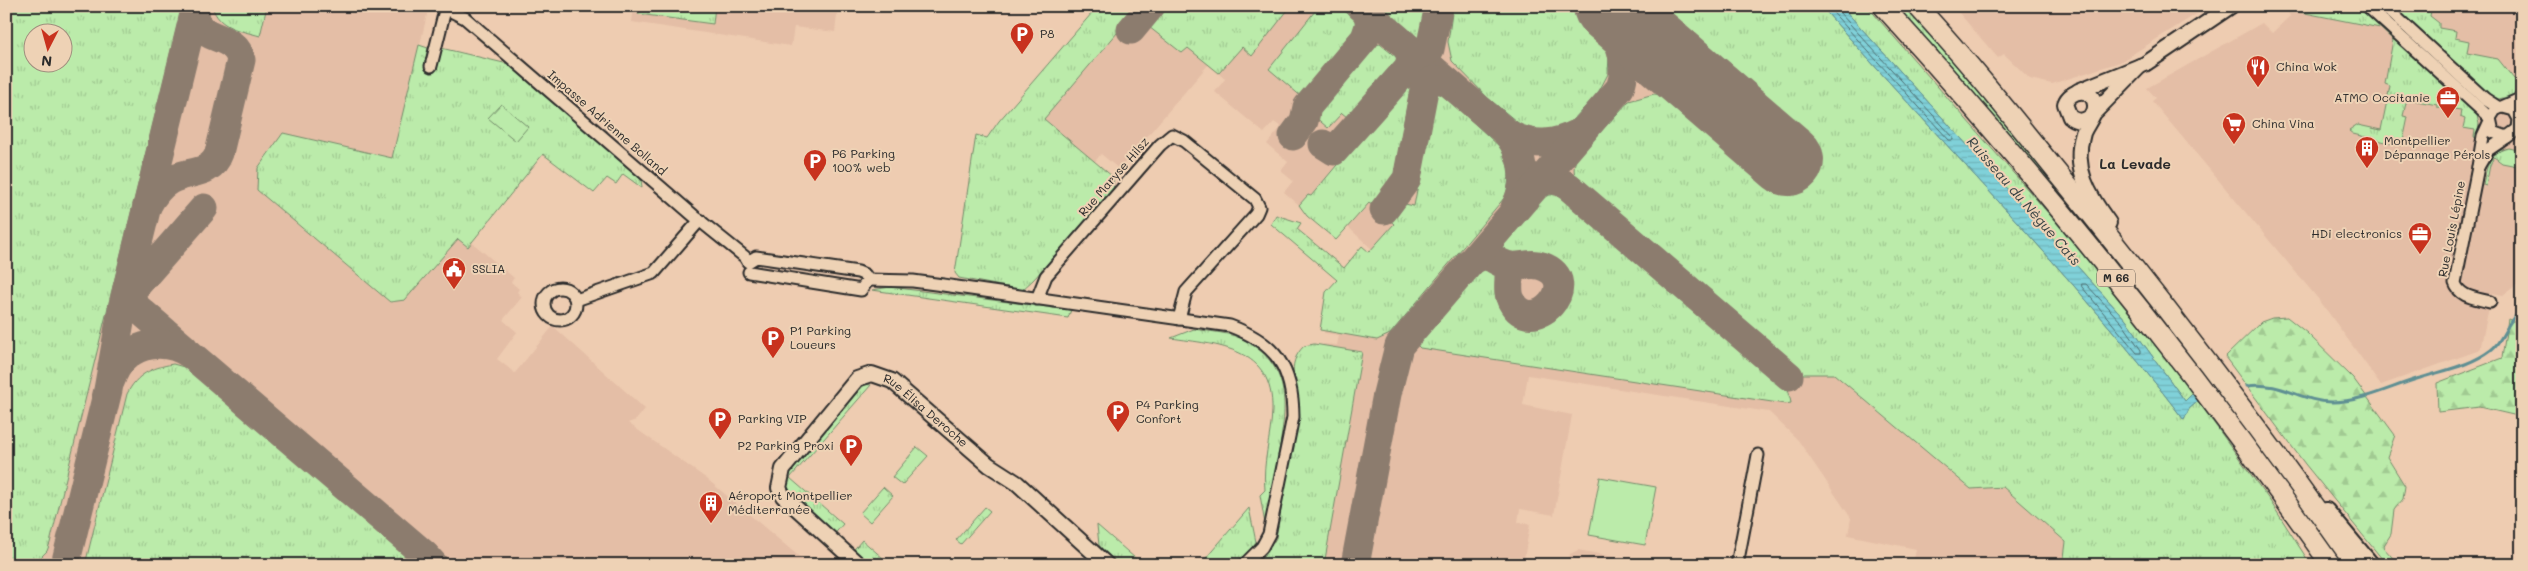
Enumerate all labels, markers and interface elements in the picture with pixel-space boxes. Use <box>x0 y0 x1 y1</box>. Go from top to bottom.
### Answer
parking icon: P8 <box>1009 21 1035 55</box>
north arrow <box>22 22 72 72</box>
place label: P8 <box>1040 25 1055 41</box>
text: N <box>40 51 53 71</box>
restaurant icon: China Wok <box>2245 54 2271 88</box>
place label: China Wok <box>2276 58 2337 74</box>
street label: Impasse Adrienne Bolland <box>545 66 671 179</box>
office icon: ATMO Occitanie <box>2435 85 2461 119</box>
place label: ATMO Occitanie <box>2334 89 2430 105</box>
supermarket icon: China Vina <box>2221 111 2247 145</box>
place label: China Vina <box>2252 115 2315 131</box>
water label: Ruisseau du Nègue Cats <box>1963 132 2086 269</box>
place label: Montpellier Dépannage Pérols <box>2384 132 2490 162</box>
street label: Rue Maryse Hilsz <box>1075 133 1152 219</box>
building icon: Montpellier Dépannage Pérols <box>2354 135 2380 169</box>
place label: P6 Parking 100% web <box>832 145 895 175</box>
parking icon: P6 Parking 100% web <box>802 148 828 182</box>
district label: La Levade <box>2099 154 2171 173</box>
street label: Rue Louis Lépine <box>2434 179 2468 278</box>
office icon: HDi electronics <box>2407 221 2433 255</box>
place label: HDi electronics <box>2311 225 2402 241</box>
public building icon: SSLIA <box>441 256 467 290</box>
place label: SSLIA <box>472 260 505 276</box>
road number: M 66 <box>2097 270 2135 286</box>
place label: P1 Parking Loueurs <box>790 322 851 352</box>
parking icon: P1 Parking Loueurs <box>760 325 786 359</box>
street label: Rue Élisa Deroche <box>881 370 972 450</box>
place label: P4 Parking Confort <box>1136 396 1199 426</box>
parking icon: P4 Parking Confort <box>1105 399 1131 433</box>
parking icon: Parking VIP <box>707 406 733 440</box>
place label: Parking VIP <box>738 410 807 426</box>
parking icon: P2 Parking Proxi <box>838 433 864 467</box>
place label: P2 Parking Proxi <box>738 437 834 453</box>
place label: Aéroport Montpellier Méditerranée <box>728 487 853 517</box>
building icon: Aéroport Montpellier Méditerranée <box>698 490 724 524</box>

